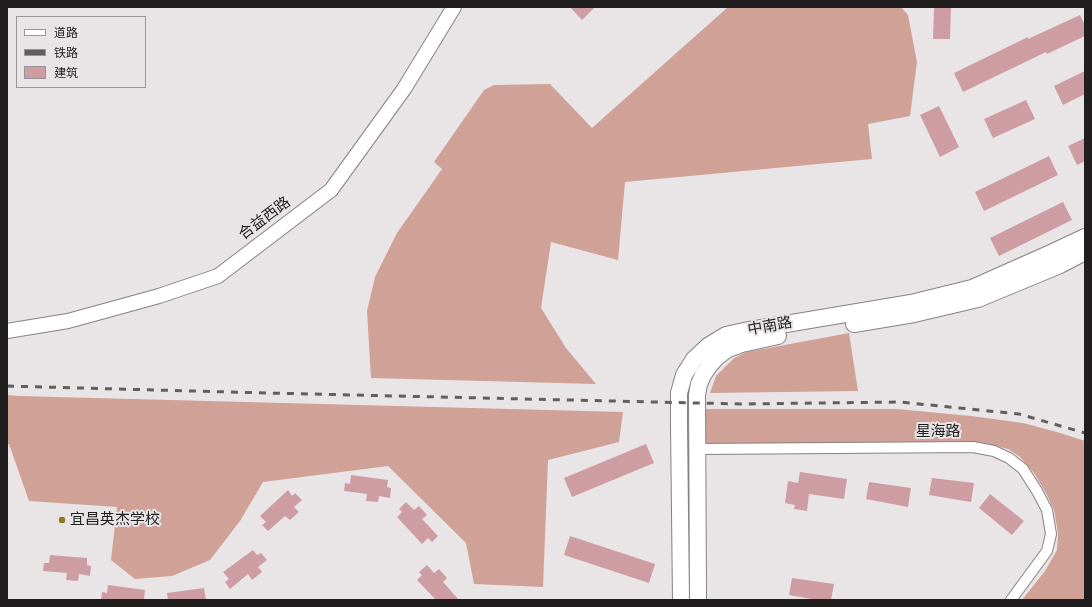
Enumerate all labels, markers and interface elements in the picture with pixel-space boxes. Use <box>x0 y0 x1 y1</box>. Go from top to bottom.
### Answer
legend <box>16 16 146 88</box>
text: 道路 <box>54 23 78 42</box>
text: 铁路 <box>54 43 78 62</box>
text: 建筑 <box>54 63 78 82</box>
street label: 合益西路 <box>236 194 294 244</box>
street label: 中南路 <box>746 314 794 340</box>
street label: 星海路 <box>916 423 960 441</box>
place label: 宜昌英杰学校 <box>70 511 160 529</box>
marker: 宜昌英杰学校 <box>57 515 67 525</box>

